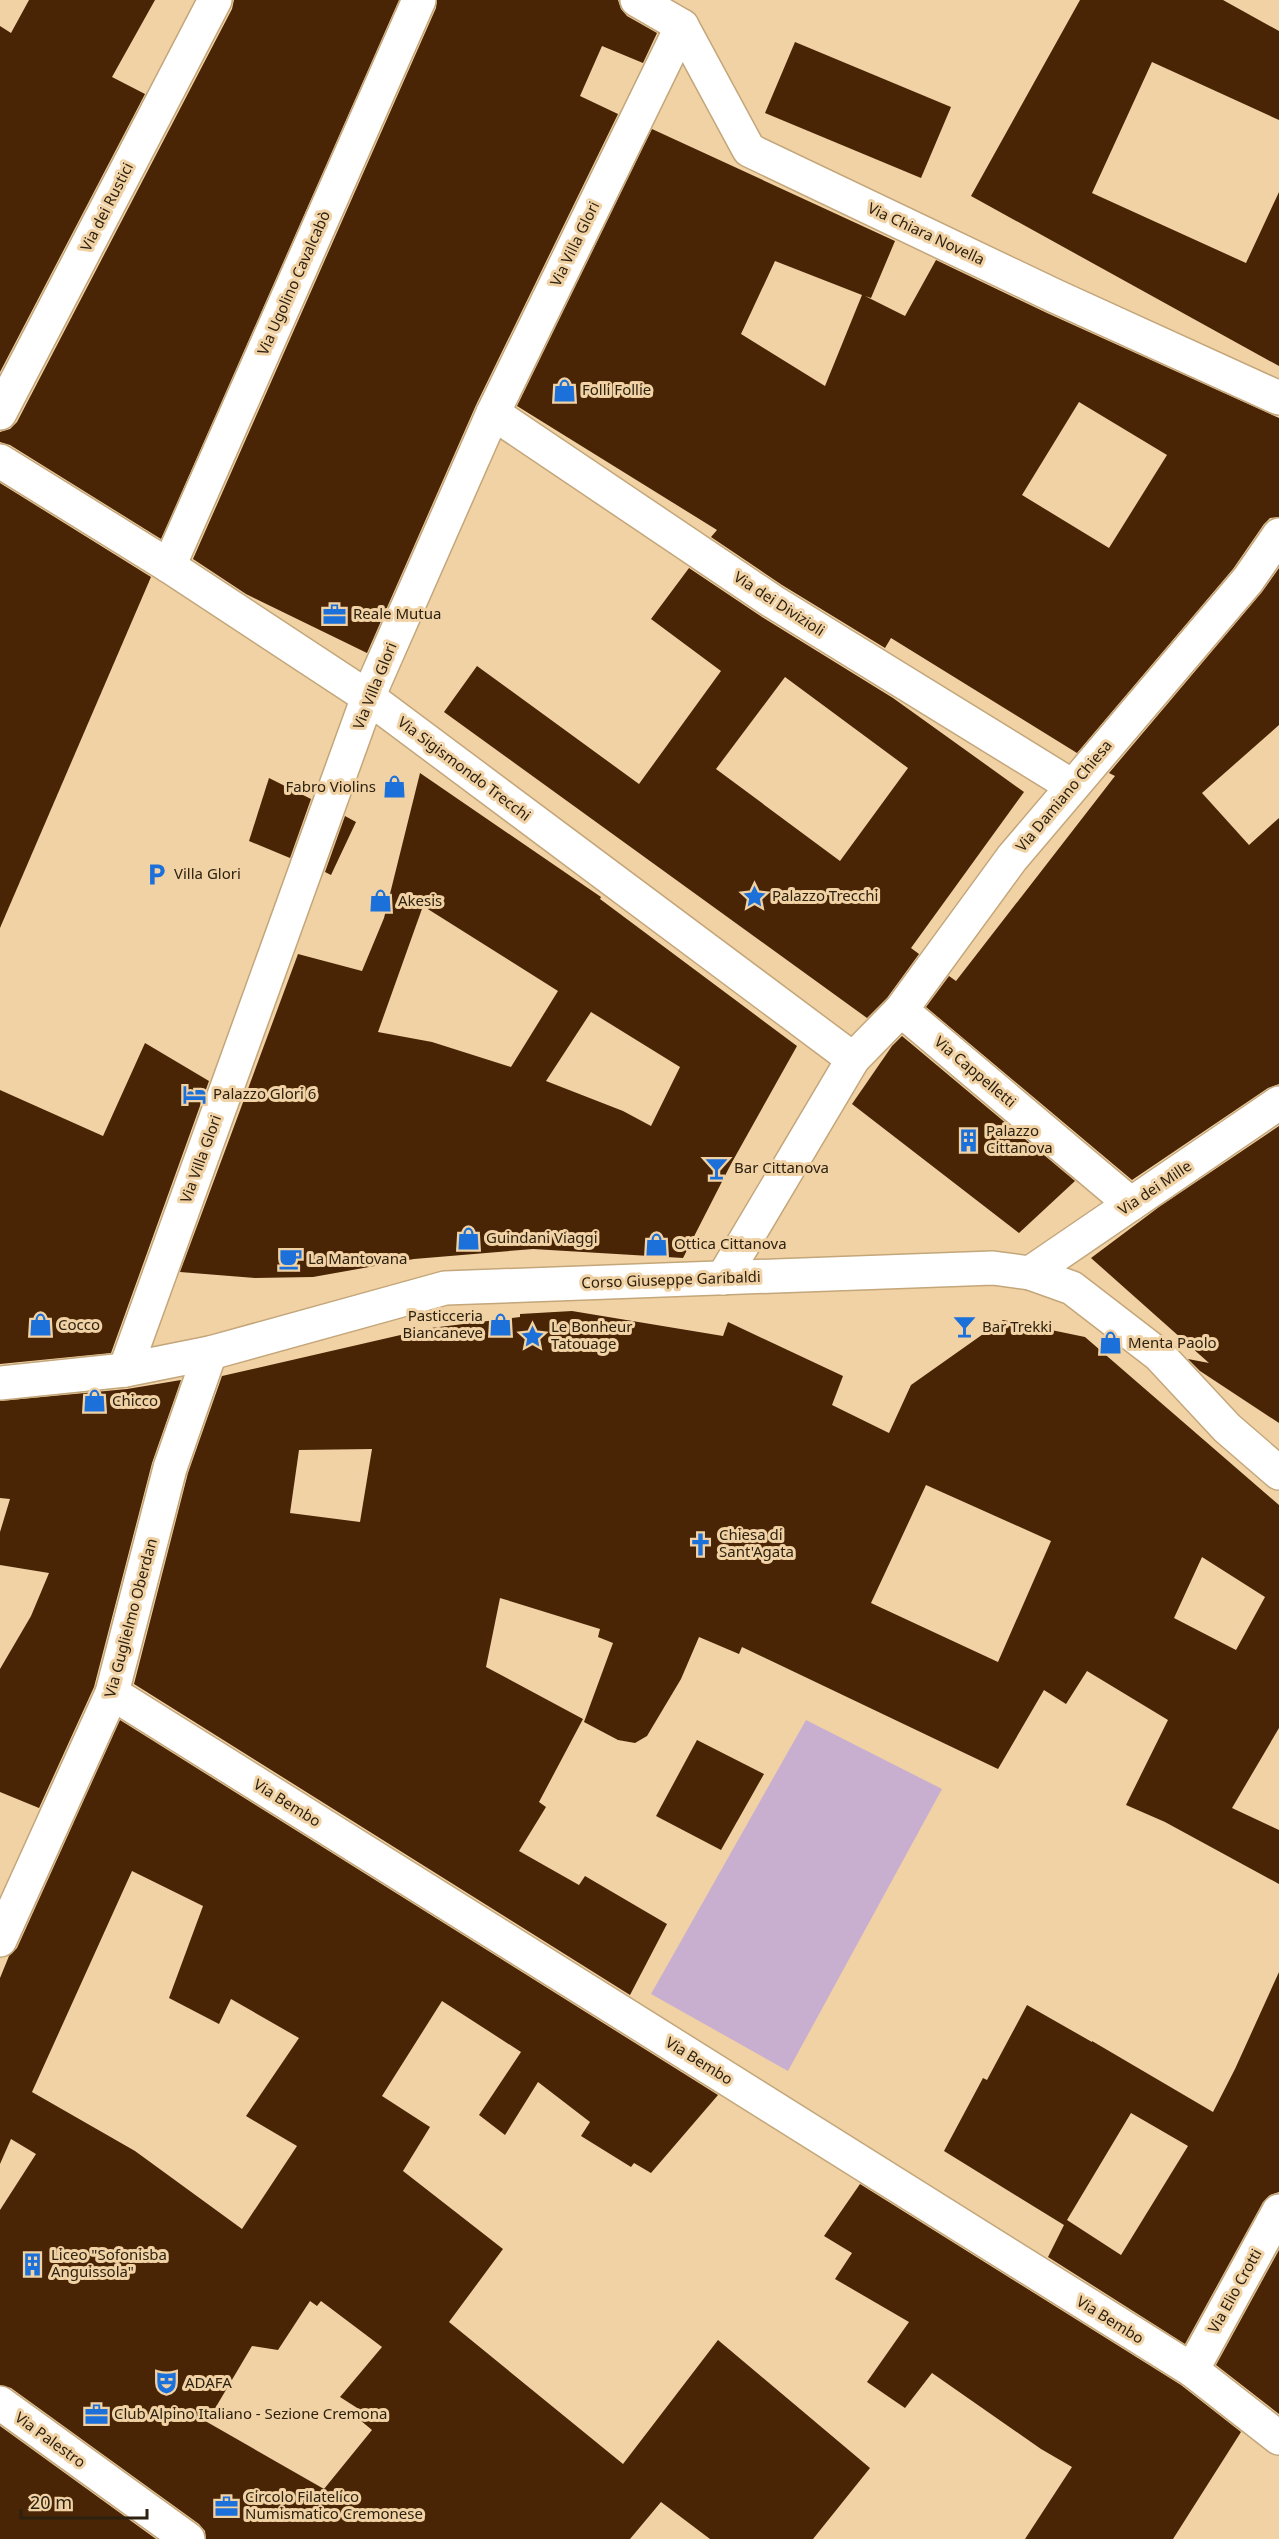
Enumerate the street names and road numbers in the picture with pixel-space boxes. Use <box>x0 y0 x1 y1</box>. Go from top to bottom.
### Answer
street label: Via dei Rustici <box>75 159 137 254</box>
street label: Via Chiara Novella <box>865 197 988 269</box>
street label: Via Villa Glori <box>545 198 603 289</box>
street label: Via Ugolino Cavalcabò <box>252 207 334 358</box>
street label: Via dei Divizioli <box>730 566 829 640</box>
street label: Via Villa Glori <box>348 639 401 732</box>
street label: Via Sigismondo Trecchi <box>394 712 535 825</box>
street label: Via Damiano Chiesa <box>1011 735 1116 855</box>
street label: Via Cappelletti <box>931 1031 1021 1111</box>
street label: Via Villa Glori <box>175 1112 225 1205</box>
street label: Via dei Mille <box>1114 1155 1195 1219</box>
street label: Corso Giuseppe Garibaldi <box>581 1266 761 1292</box>
street label: Via Guglielmo Oberdan <box>99 1536 161 1699</box>
street label: Via Bembo <box>250 1774 325 1831</box>
street label: Via Bembo <box>662 2032 737 2089</box>
street label: Via Elio Crotti <box>1203 2245 1266 2336</box>
street label: Via Bembo <box>1073 2291 1148 2348</box>
street label: Via Palestro <box>11 2407 90 2472</box>

